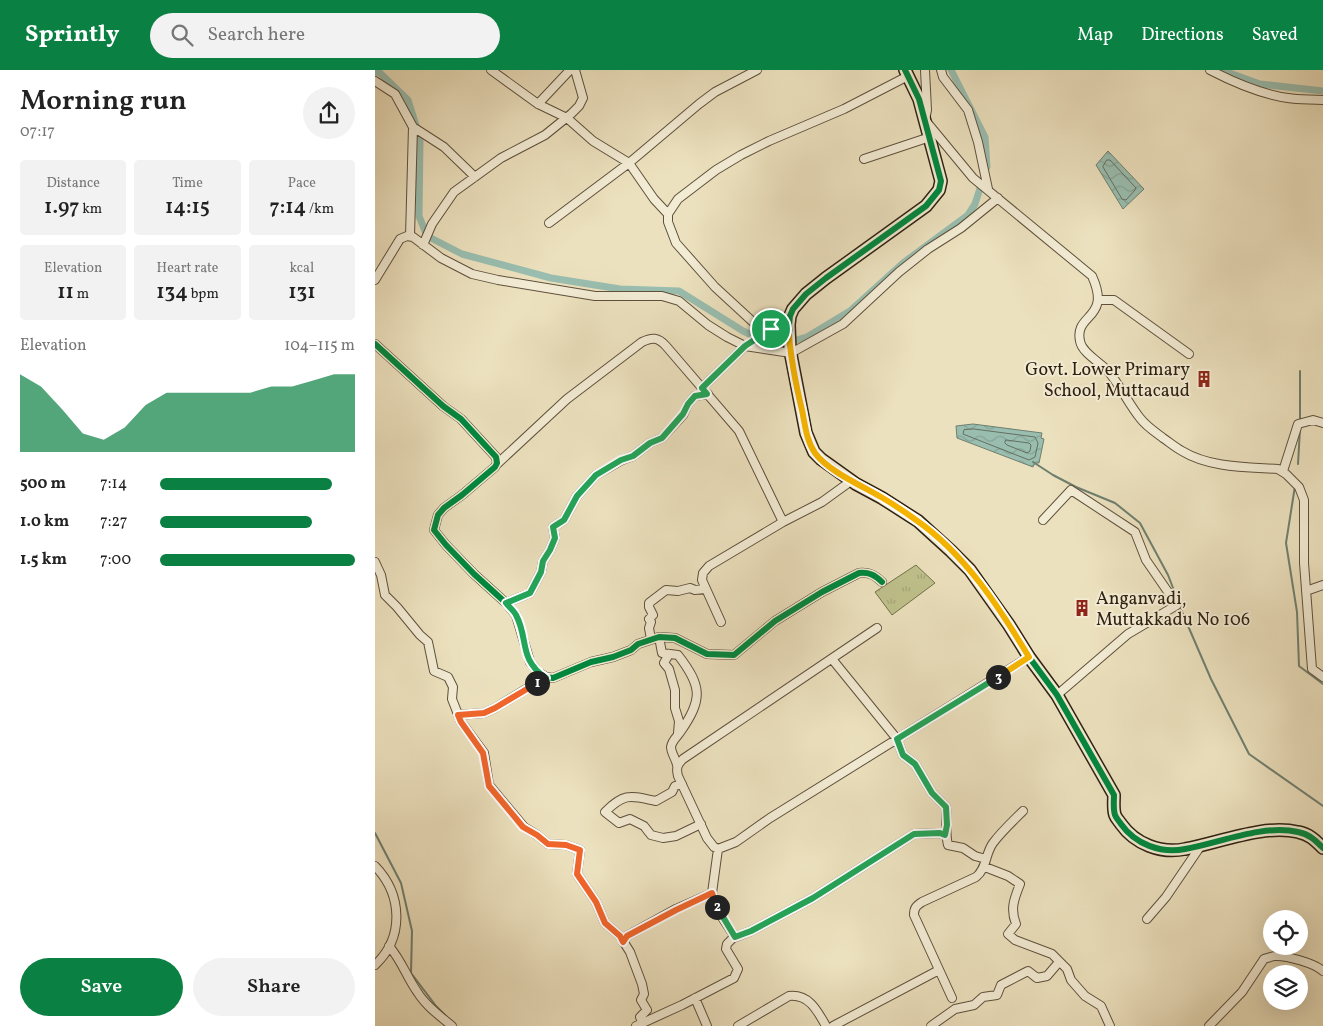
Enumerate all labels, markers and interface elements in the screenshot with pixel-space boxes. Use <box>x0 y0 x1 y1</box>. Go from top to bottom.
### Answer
search box <box>150 13 500 58</box>
text: Sprintly <box>25 18 120 52</box>
icon: search <box>168 21 196 49</box>
text: Search here <box>208 22 305 48</box>
text: Map <box>1077 23 1113 48</box>
text: Directions <box>1141 23 1224 48</box>
text: Saved <box>1252 23 1298 48</box>
text: Morning run <box>20 82 187 121</box>
button: share <box>303 87 355 139</box>
text: 07:17 <box>20 121 55 143</box>
text: Distance <box>46 174 100 193</box>
text: Time <box>172 174 203 193</box>
text: Pace <box>288 174 316 193</box>
text: 1.97 <box>44 193 79 222</box>
text: 14:15 <box>165 193 210 222</box>
text: 7:14 <box>270 193 306 222</box>
text: km <box>79 200 102 219</box>
text: /km <box>306 200 334 219</box>
text: Elevation <box>44 259 102 278</box>
text: Heart rate <box>157 259 218 278</box>
text: kcal <box>289 259 314 278</box>
text: 11 <box>57 278 74 307</box>
text: 134 <box>156 278 188 307</box>
text: 131 <box>288 278 316 307</box>
text: m <box>74 285 89 304</box>
text: bpm <box>188 285 219 304</box>
pin <box>750 308 792 350</box>
icon: arrive <box>757 315 785 343</box>
text: Elevation <box>20 335 87 357</box>
text: 104–115 m <box>284 335 355 357</box>
place label: Govt. Lower Primary School, Muttacaud <box>1025 358 1190 404</box>
building icon: Govt. Lower Primary School, Muttacaud <box>1194 369 1214 389</box>
text: 500 m <box>20 473 66 495</box>
text: 7:14 <box>100 473 127 495</box>
text: 1.0 km <box>20 511 69 533</box>
text: 7:27 <box>100 511 128 533</box>
text: 1.5 km <box>20 549 67 571</box>
text: 7:00 <box>100 549 131 571</box>
place label: Anganvadi, Muttakkadu No 106 <box>1096 587 1250 633</box>
building icon: Anganvadi, Muttakkadu No 106 <box>1072 598 1092 618</box>
pin: 3 <box>985 664 1011 690</box>
text: 3 <box>995 668 1002 687</box>
pin: 1 <box>525 670 549 696</box>
text: 1 <box>535 674 540 693</box>
pin: 2 <box>705 894 729 920</box>
text: 2 <box>714 898 721 917</box>
map controls <box>1263 910 1308 1010</box>
button: locate <box>1263 910 1308 955</box>
button: Save <box>20 958 183 1016</box>
button: Share <box>193 958 355 1016</box>
button: layers <box>1263 965 1308 1010</box>

